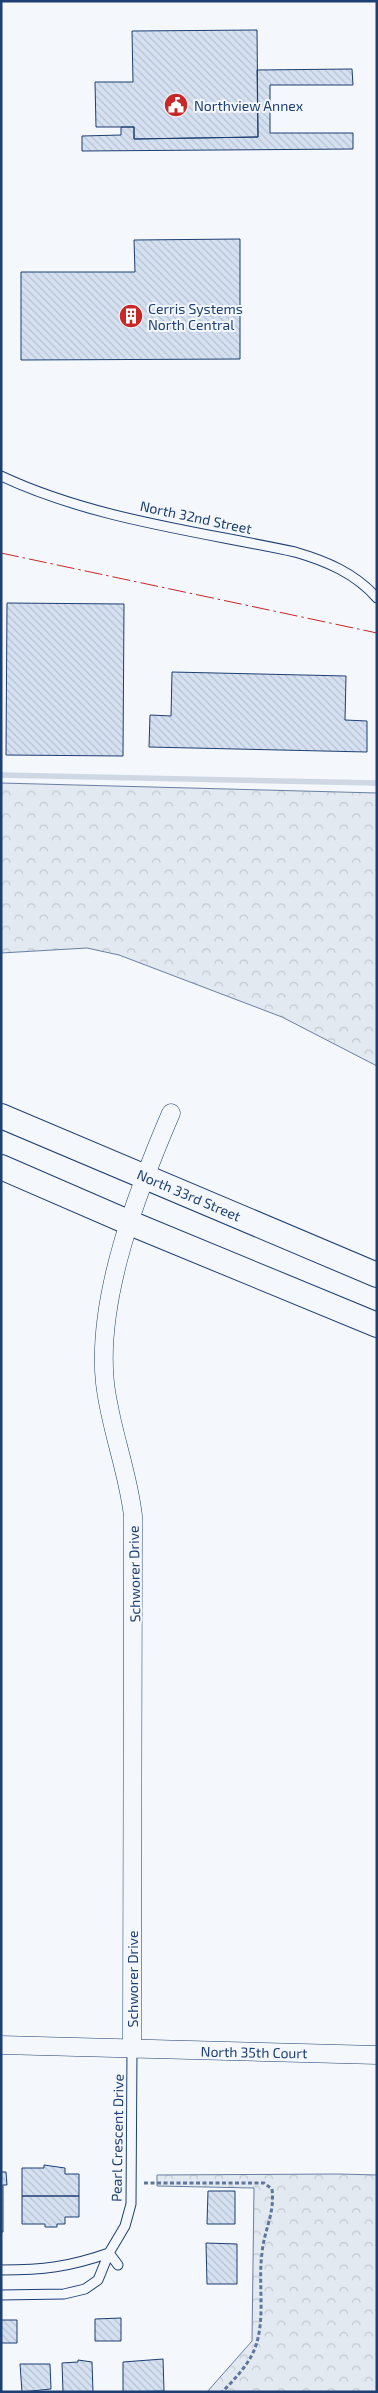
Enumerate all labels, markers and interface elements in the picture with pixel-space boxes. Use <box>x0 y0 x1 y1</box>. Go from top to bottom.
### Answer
public building icon: Northview Annex <box>163 92 189 118</box>
place label: Northview Annex <box>194 97 304 114</box>
place label: Cerris Systems North Central <box>148 300 243 333</box>
building icon: Cerris Systems North Central <box>118 303 144 329</box>
street label: North 32nd Street <box>139 497 253 537</box>
street label: North 33rd Street <box>135 1165 243 1225</box>
street label: Schworer Drive <box>125 1525 143 1623</box>
street label: Schworer Drive <box>124 1931 141 2027</box>
street label: North 35th Court <box>200 2043 308 2061</box>
street label: Pearl Crescent Drive <box>107 2074 127 2202</box>

